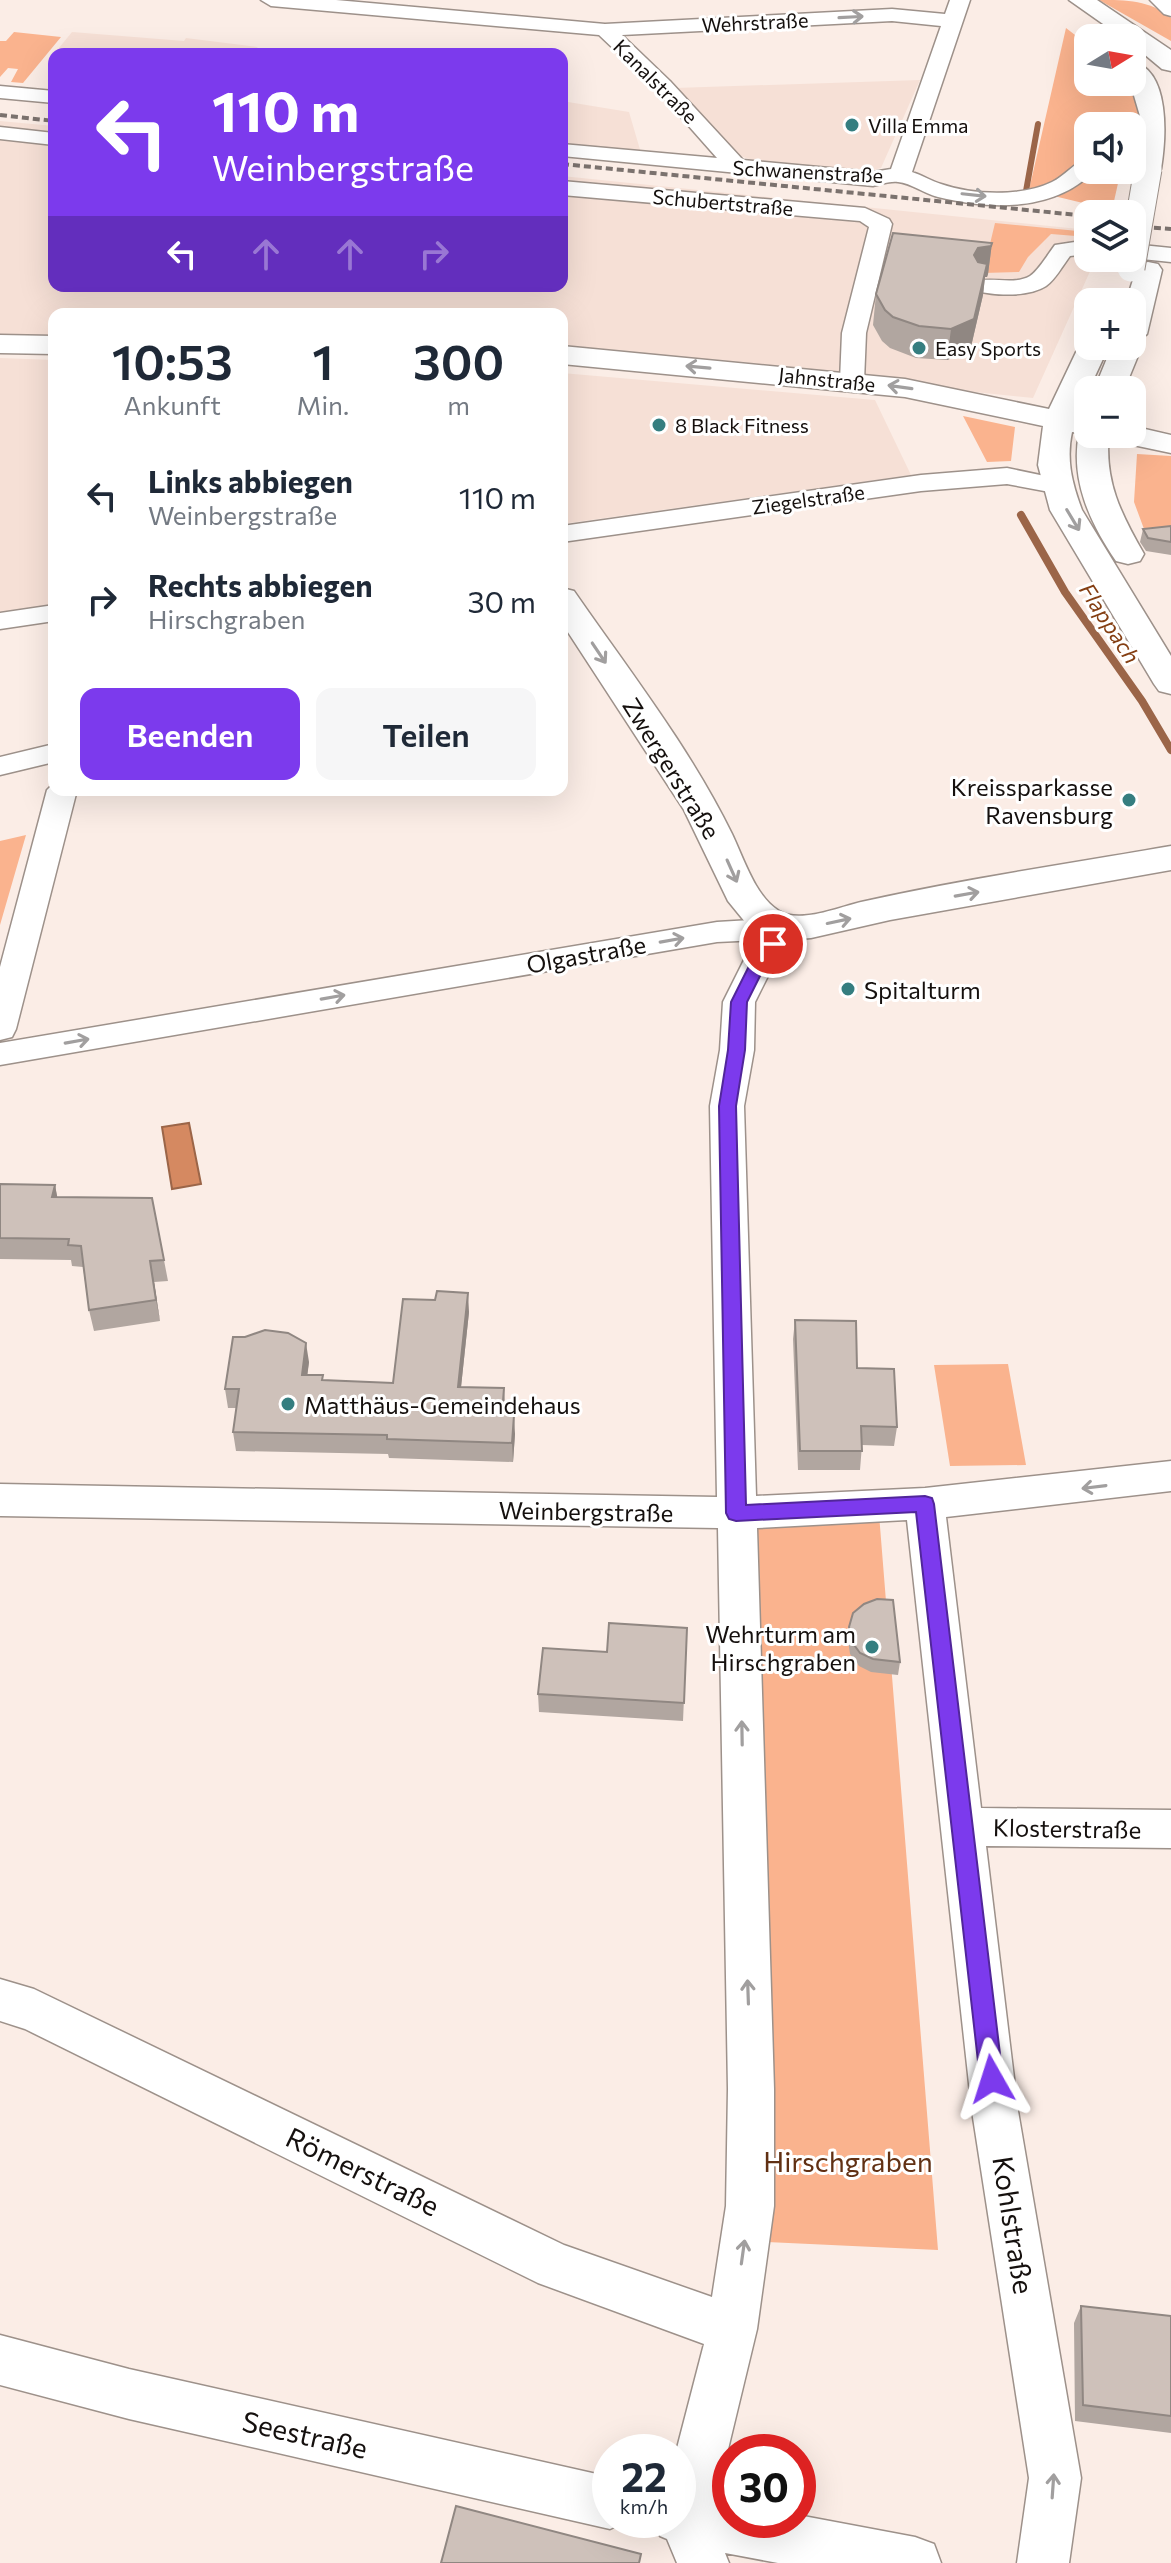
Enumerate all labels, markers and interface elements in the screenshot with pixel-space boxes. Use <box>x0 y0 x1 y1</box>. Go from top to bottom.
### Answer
street label: Wehrstraße <box>701 7 809 37</box>
one-way arrow <box>837 9 864 24</box>
north arrow <box>1074 24 1146 96</box>
map controls <box>1074 24 1146 448</box>
street label: Kanalstraße <box>609 34 703 128</box>
text: 110 m <box>212 75 359 144</box>
icon: left <box>80 80 184 184</box>
button: sound <box>1074 112 1146 184</box>
place label: Villa Emma <box>868 113 969 137</box>
marker: Villa Emma <box>843 116 861 134</box>
text: Weinbergstraße <box>212 144 474 188</box>
street label: Schwanenstraße <box>732 155 884 187</box>
street label: Schubertstraße <box>652 184 794 220</box>
one-way arrow <box>960 188 987 203</box>
button: layers <box>1074 200 1146 272</box>
icon: left <box>160 232 204 276</box>
icon: ahead <box>244 232 288 276</box>
icon: ahead <box>328 232 372 276</box>
icon: right <box>412 232 456 276</box>
button: + <box>1074 288 1146 360</box>
text: 10:53 <box>112 331 233 390</box>
text: 1 <box>312 331 334 390</box>
text: 300 <box>413 331 504 390</box>
place label: Easy Sports <box>935 336 1041 360</box>
marker: Easy Sports <box>910 339 928 357</box>
one-way arrow <box>685 360 712 375</box>
street label: Jahnstraße <box>777 362 877 396</box>
button: − <box>1074 376 1146 448</box>
one-way arrow <box>888 379 913 394</box>
text: Ankunft <box>124 389 221 420</box>
text: Min. <box>297 389 349 420</box>
text: m <box>447 389 470 420</box>
place label: 8 Black Fitness <box>675 413 809 437</box>
marker: 8 Black Fitness <box>650 416 668 434</box>
text: Links abbiegen <box>148 462 353 499</box>
icon: left <box>80 474 124 518</box>
text: 110 m <box>459 478 536 515</box>
street label: Ziegelstraße <box>750 479 866 519</box>
text: Weinbergstraße <box>148 499 337 530</box>
one-way arrow <box>1065 508 1081 531</box>
text: Rechts abbiegen <box>148 566 373 603</box>
icon: right <box>80 578 124 622</box>
water label: Flappach <box>1074 578 1146 668</box>
text: 30 m <box>467 582 536 619</box>
text: Hirschgraben <box>148 603 306 634</box>
one-way arrow <box>590 641 607 663</box>
button: Beenden <box>80 688 300 780</box>
button: Teilen <box>316 688 536 780</box>
street label: Zwergerstraße <box>617 692 727 844</box>
place label: Kreissparkasse Ravensburg <box>951 772 1113 829</box>
marker: Kreissparkasse Ravensburg <box>1120 791 1138 809</box>
one-way arrow <box>725 858 740 882</box>
one-way arrow <box>954 886 979 901</box>
pin <box>739 910 807 978</box>
one-way arrow <box>825 913 851 928</box>
icon: arrive <box>751 922 795 966</box>
street label: Olgastraße <box>524 929 648 979</box>
one-way arrow <box>659 931 685 946</box>
place label: Spitalturm <box>864 975 981 1004</box>
marker: Spitalturm <box>839 980 857 998</box>
one-way arrow <box>320 989 345 1004</box>
one-way arrow <box>64 1032 89 1047</box>
place label: Matthäus-Gemeindehaus <box>304 1390 581 1419</box>
marker: Matthäus-Gemeindehaus <box>279 1395 297 1413</box>
one-way arrow <box>1081 1479 1108 1494</box>
street label: Weinbergstraße <box>498 1495 674 1527</box>
place label: Wehrturm am Hirschgraben <box>705 1619 856 1676</box>
marker: Wehrturm am Hirschgraben <box>863 1638 881 1656</box>
one-way arrow <box>734 1720 749 1747</box>
street label: Klosterstraße <box>993 1812 1141 1844</box>
one-way arrow <box>741 1979 756 2006</box>
position arrow <box>950 2037 1034 2121</box>
street label: Römerstraße <box>281 2119 445 2223</box>
park label: Hirschgraben <box>763 2144 933 2178</box>
street label: Kohlstraße <box>986 2154 1042 2296</box>
one-way arrow <box>736 2240 751 2265</box>
street label: Seestraße <box>239 2403 371 2465</box>
speed limit sign: 30 <box>712 2434 816 2538</box>
text: 22 <box>621 2451 667 2500</box>
one-way arrow <box>1046 2473 1061 2500</box>
text: km/h <box>620 2494 668 2518</box>

